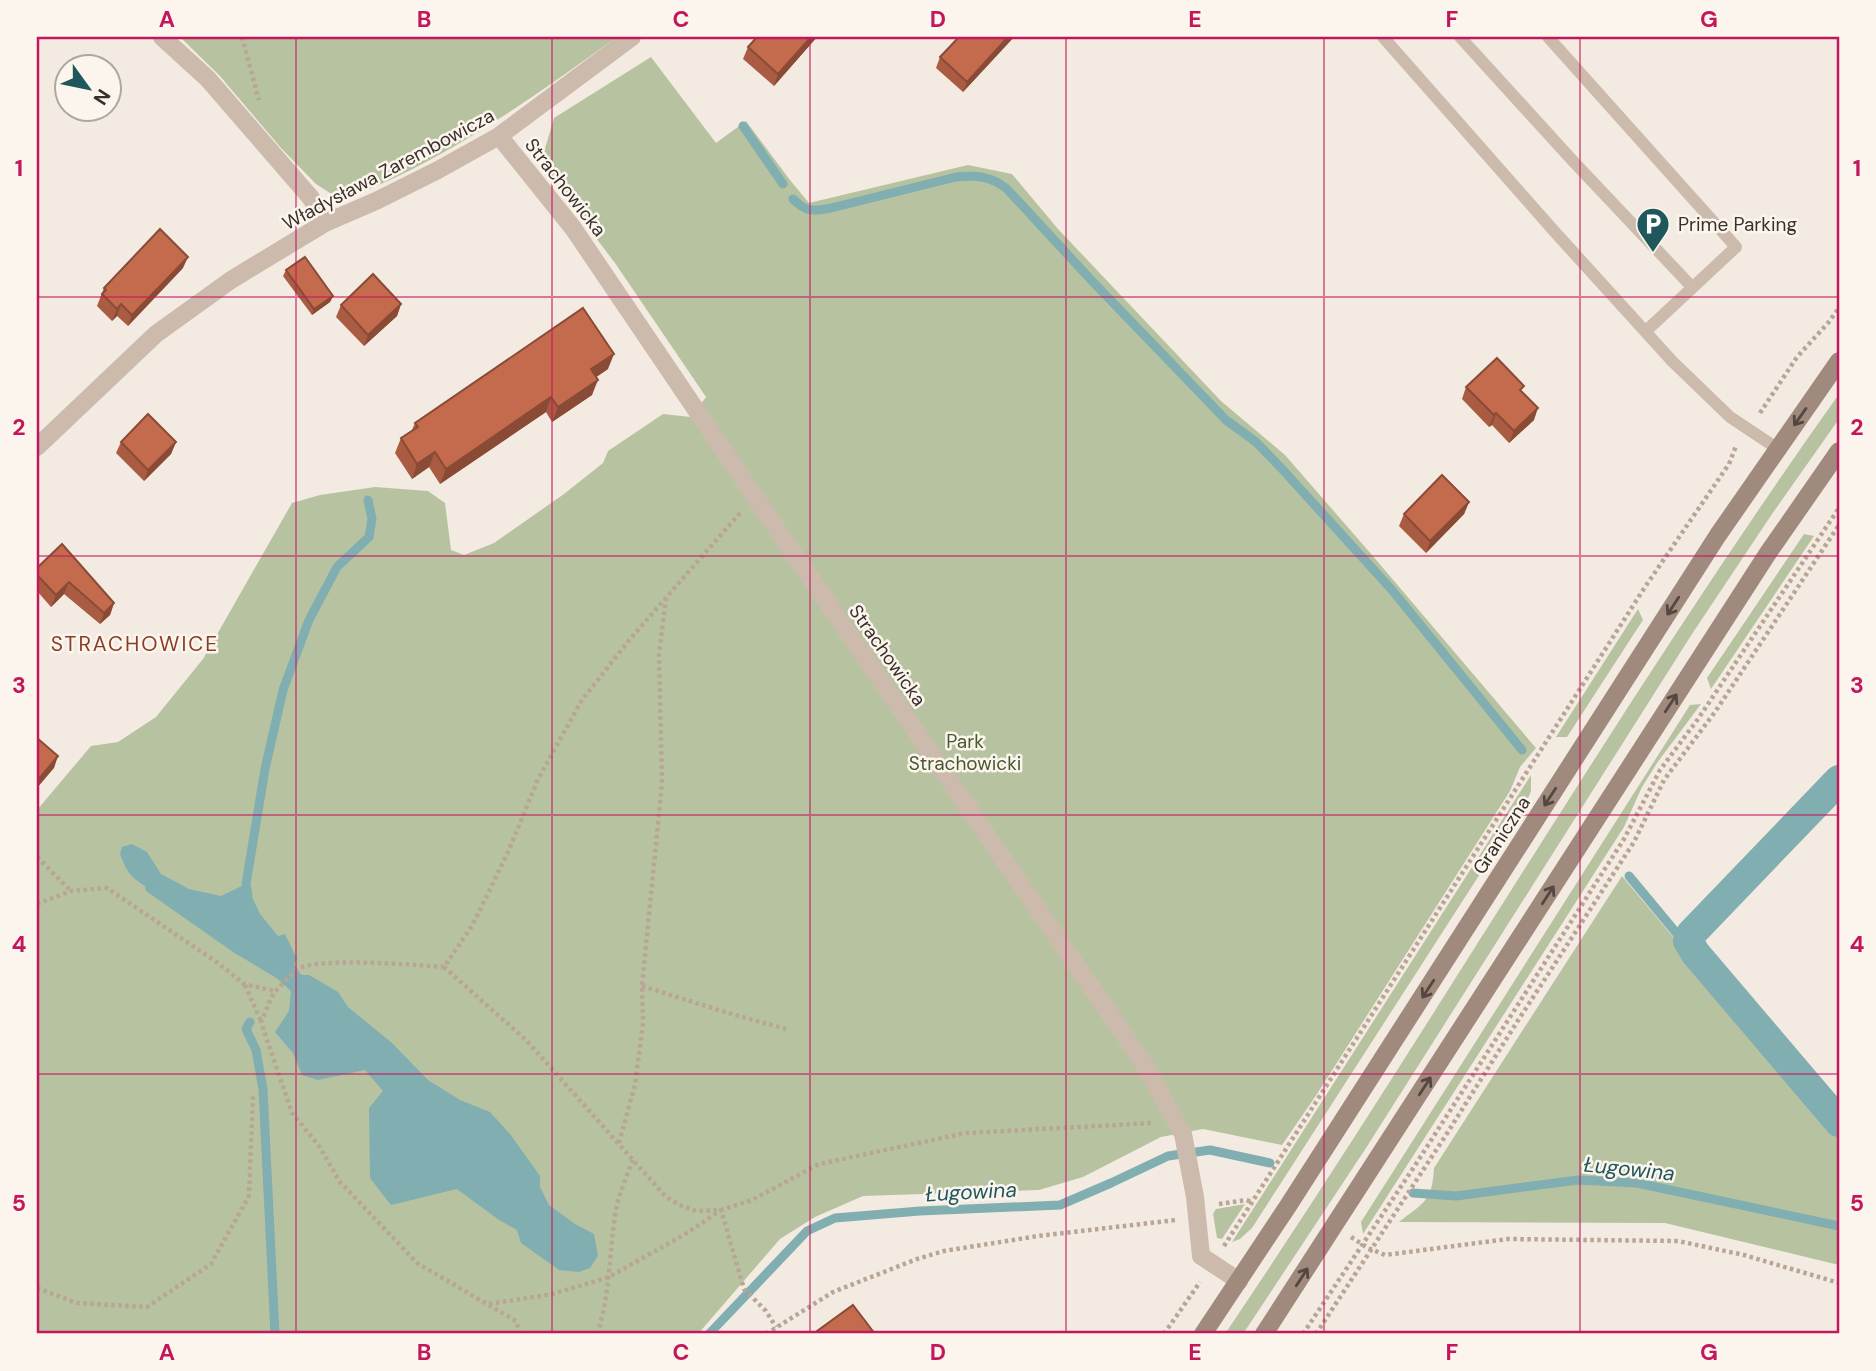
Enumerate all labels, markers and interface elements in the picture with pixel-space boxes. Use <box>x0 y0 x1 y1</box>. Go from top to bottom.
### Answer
text: A <box>159 4 175 34</box>
text: B <box>417 4 431 34</box>
text: C <box>673 4 689 34</box>
text: D <box>930 4 946 34</box>
text: E <box>1188 4 1202 34</box>
text: F <box>1446 4 1459 34</box>
text: G <box>1700 4 1718 34</box>
north arrow <box>52 52 122 122</box>
text: N <box>88 84 116 110</box>
street label: Władysława Zarembowicza <box>278 103 498 236</box>
street label: Strachowicka <box>519 133 612 242</box>
text: 1 <box>15 153 23 183</box>
text: 1 <box>1853 153 1861 183</box>
parking icon: Prime Parking <box>1634 205 1672 254</box>
place label: Prime Parking <box>1678 212 1797 237</box>
one-way arrow <box>1793 407 1807 427</box>
text: 2 <box>12 412 26 442</box>
text: 2 <box>1850 412 1864 442</box>
one-way arrow <box>1665 595 1679 615</box>
street label: Strachowicka <box>843 600 932 711</box>
district label: STRACHOWICE <box>51 630 219 658</box>
text: 3 <box>12 670 26 700</box>
text: 3 <box>1850 670 1864 700</box>
one-way arrow <box>1665 694 1679 714</box>
park label: Park Strachowicki <box>909 729 1021 776</box>
one-way arrow <box>1543 787 1557 807</box>
street label: Graniczna <box>1467 792 1536 879</box>
one-way arrow <box>1541 885 1555 905</box>
text: 4 <box>12 929 27 959</box>
text: 4 <box>1850 929 1865 959</box>
one-way arrow <box>1420 979 1435 998</box>
one-way arrow <box>1417 1077 1432 1096</box>
water label: Ługowina <box>1582 1150 1676 1188</box>
water label: Ługowina <box>924 1176 1018 1208</box>
text: 5 <box>12 1188 26 1218</box>
text: 5 <box>1850 1188 1864 1218</box>
one-way arrow <box>1295 1268 1309 1288</box>
text: A <box>159 1337 175 1367</box>
text: B <box>417 1337 431 1367</box>
text: C <box>673 1337 689 1367</box>
text: D <box>930 1337 946 1367</box>
text: E <box>1188 1337 1202 1367</box>
text: F <box>1446 1337 1459 1367</box>
text: G <box>1700 1337 1718 1367</box>

